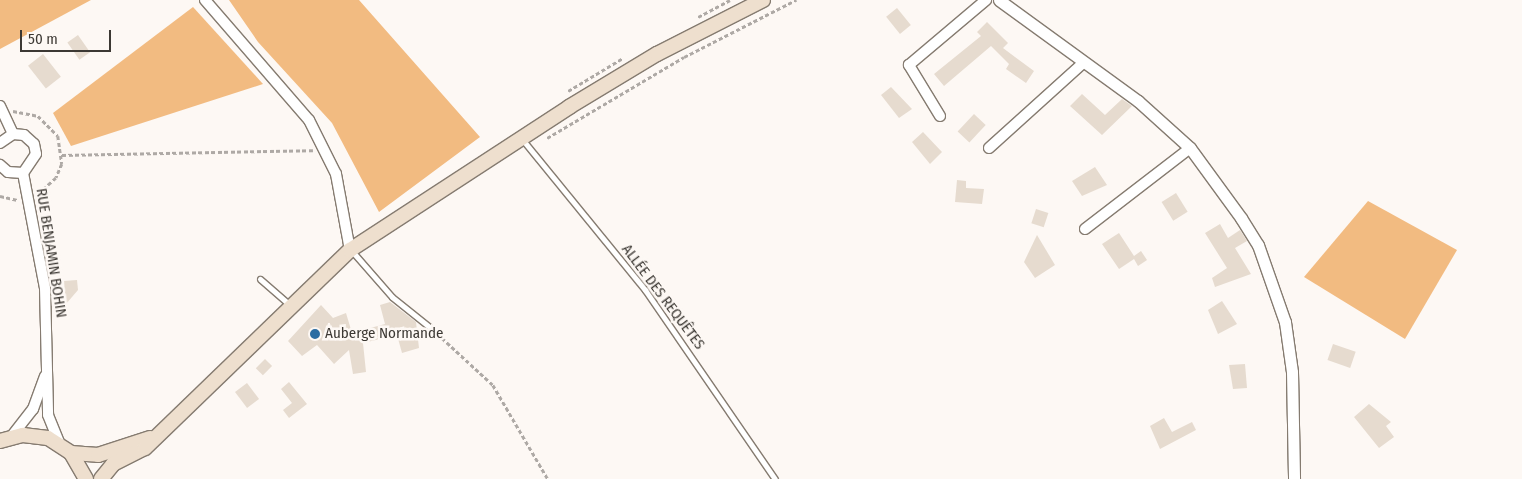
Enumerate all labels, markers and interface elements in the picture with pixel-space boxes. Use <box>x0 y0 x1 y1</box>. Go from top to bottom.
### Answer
scale bar <box>22 20 114 52</box>
text: 50 m <box>28 30 58 48</box>
street label: RUE BENJAMIN BOHIN <box>32 187 70 319</box>
street label: ALLÉE DES REQUÊTES <box>618 241 708 353</box>
place label: Auberge Normande <box>325 325 443 343</box>
marker: Auberge Normande <box>309 328 321 340</box>

